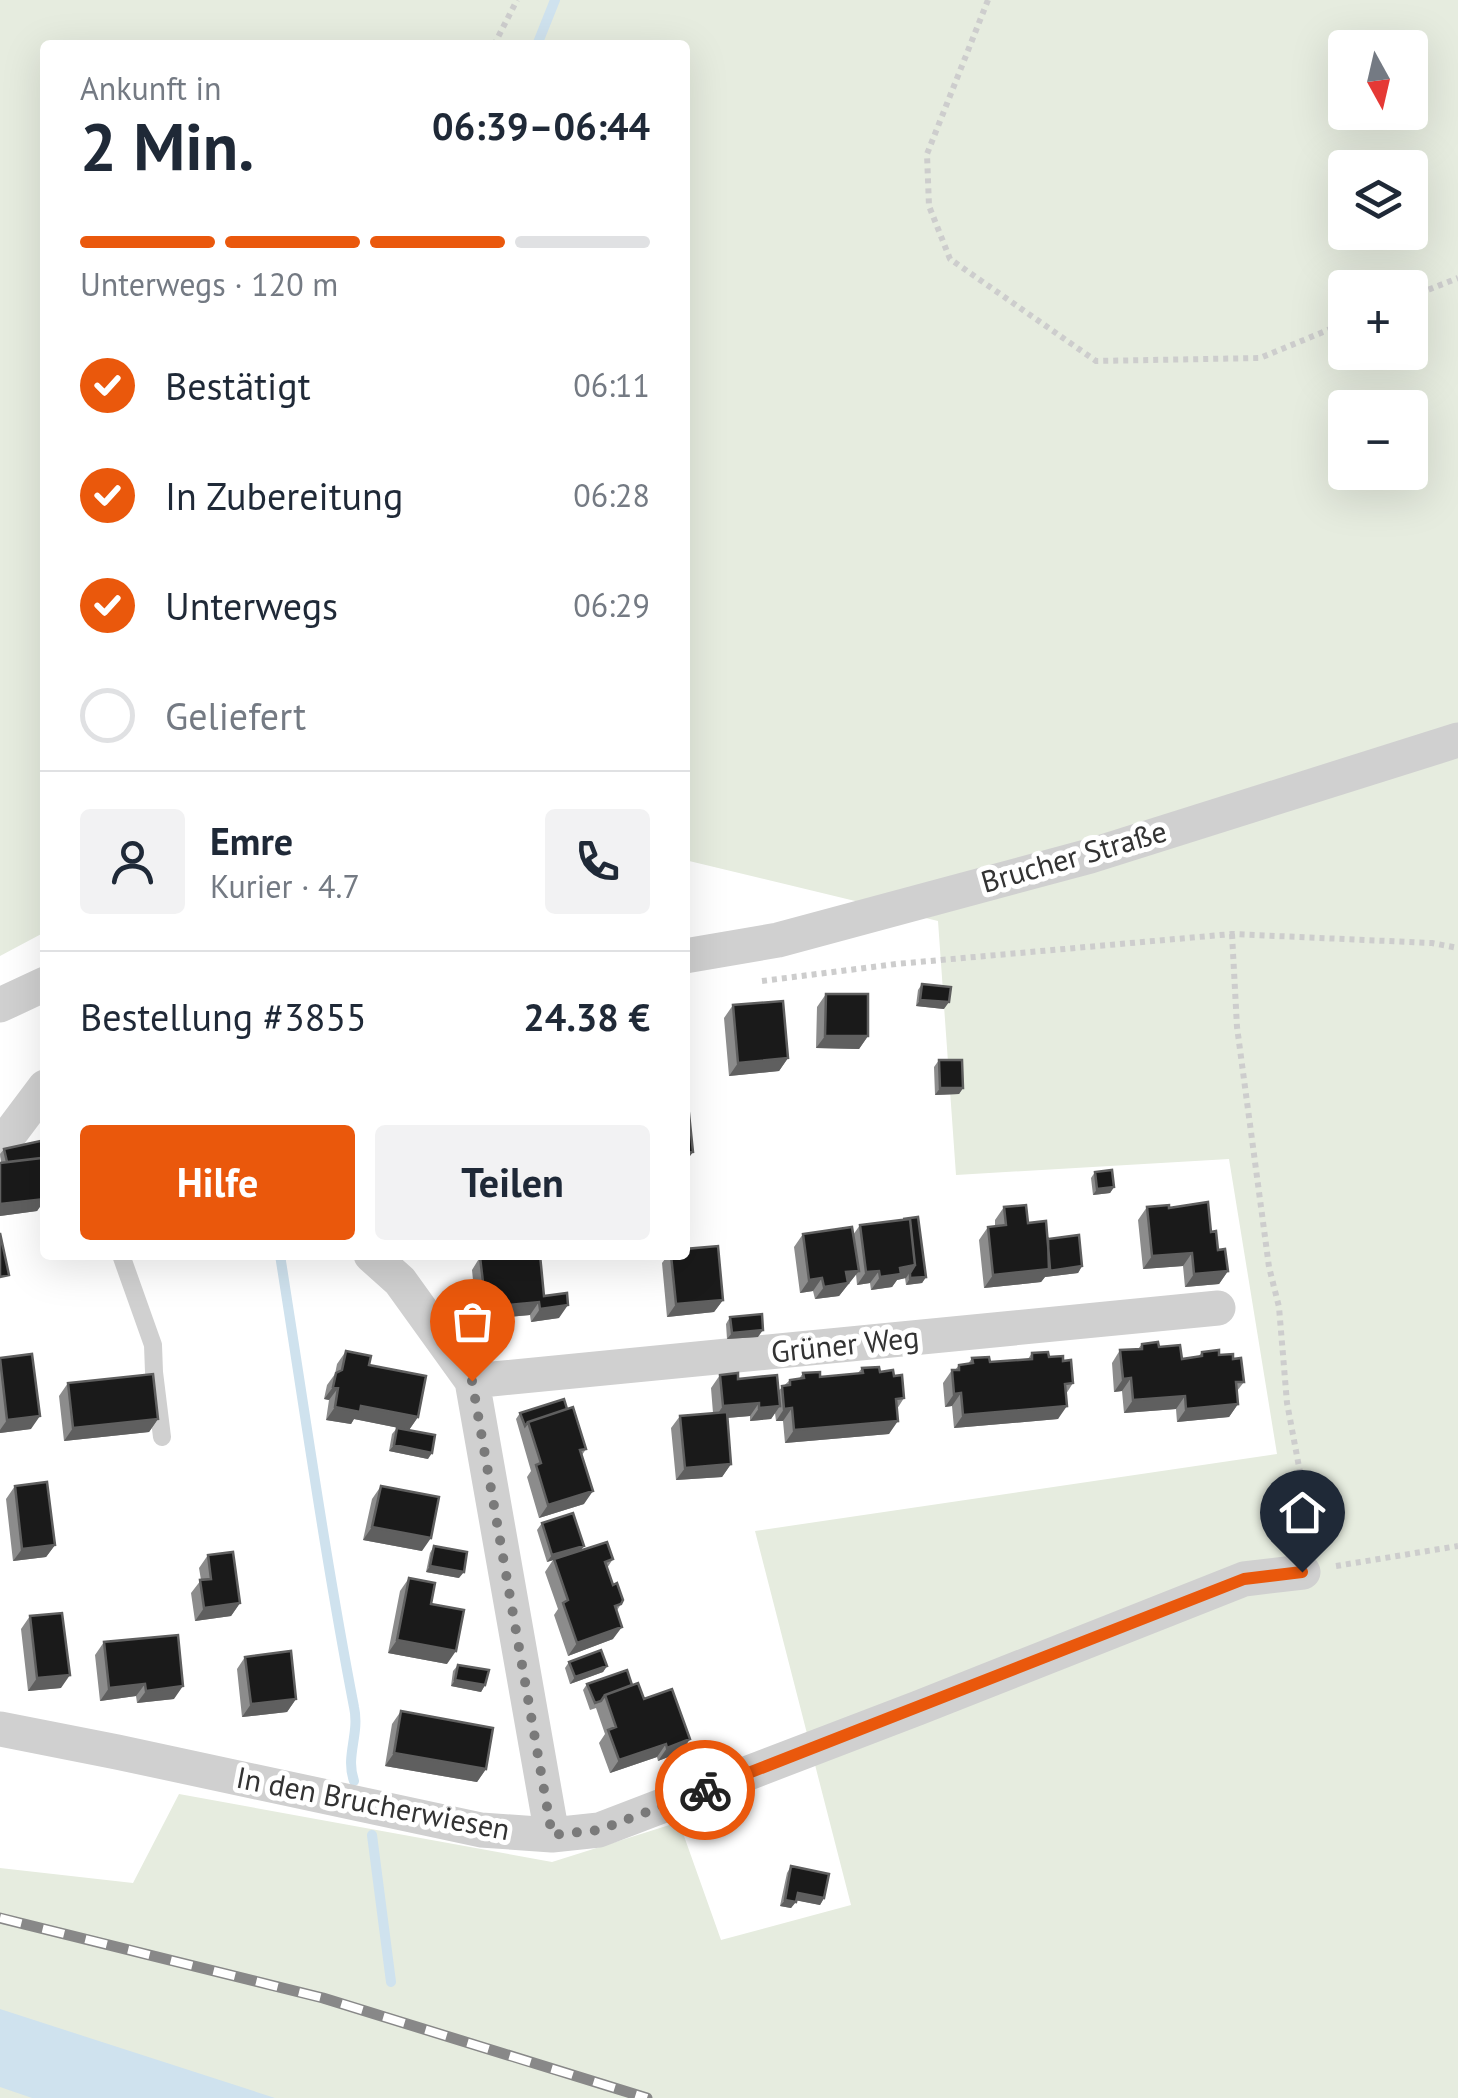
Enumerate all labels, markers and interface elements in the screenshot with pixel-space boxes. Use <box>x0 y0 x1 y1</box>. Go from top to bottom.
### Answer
north arrow <box>1328 30 1428 130</box>
map controls <box>1328 30 1428 490</box>
text: Ankunft in <box>80 67 221 109</box>
text: 06:39–06:44 <box>432 101 650 150</box>
text: 2 Min. <box>80 104 254 188</box>
button: layers <box>1328 150 1428 250</box>
text: Unterwegs · 120 m <box>80 263 338 305</box>
button: + <box>1328 270 1428 370</box>
icon: check <box>80 358 135 413</box>
text: Bestätigt <box>165 361 311 410</box>
text: 06:11 <box>573 364 650 406</box>
button: − <box>1328 390 1428 490</box>
icon: check <box>80 468 135 523</box>
text: In Zubereitung <box>165 471 403 520</box>
text: 06:28 <box>573 474 650 516</box>
icon: check <box>80 578 135 633</box>
text: Unterwegs <box>165 581 338 630</box>
text: 06:29 <box>573 584 650 626</box>
text: Geliefert <box>165 691 306 740</box>
button: person <box>80 809 185 914</box>
button: phone <box>545 809 650 914</box>
street label: Brucher Straße <box>976 810 1171 901</box>
text: Emre <box>210 816 293 865</box>
text: Kurier · 4.7 <box>210 865 360 907</box>
text: Bestellung #3855 <box>80 992 367 1041</box>
text: 24.38 € <box>523 992 650 1041</box>
button: Hilfe <box>80 1125 355 1240</box>
button: Teilen <box>375 1125 650 1240</box>
pin <box>430 1279 515 1382</box>
icon: bag <box>445 1294 500 1349</box>
street label: Grüner Weg <box>769 1316 921 1371</box>
pin <box>1260 1470 1345 1573</box>
icon: home <box>1275 1485 1330 1540</box>
courier <box>655 1740 755 1840</box>
street label: In den Brucherwiesen <box>233 1757 513 1848</box>
icon: bike <box>678 1763 733 1818</box>

